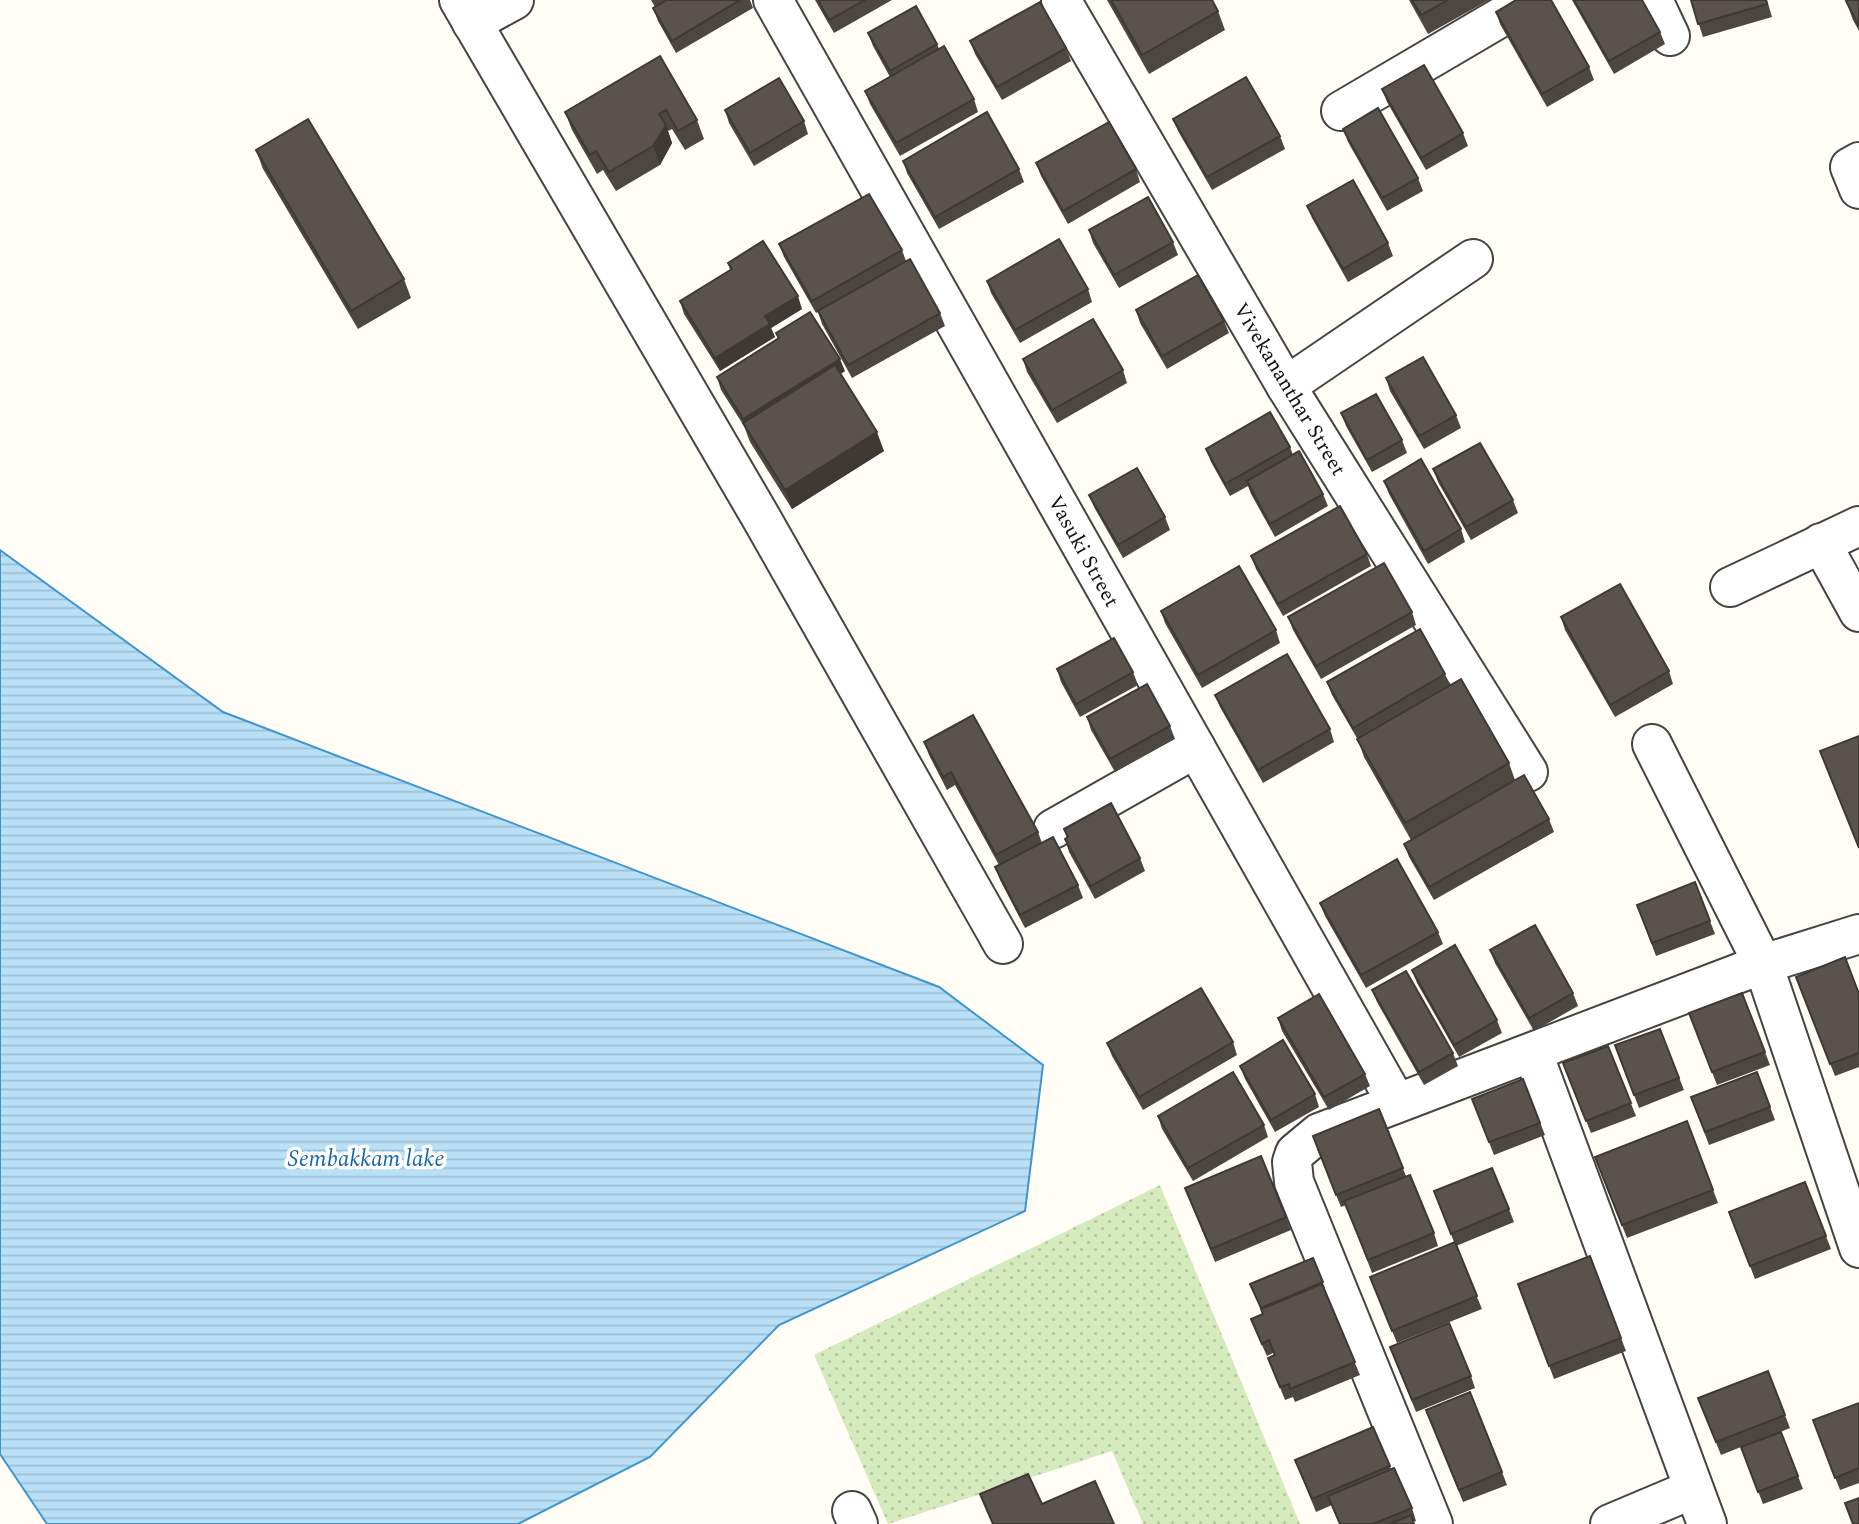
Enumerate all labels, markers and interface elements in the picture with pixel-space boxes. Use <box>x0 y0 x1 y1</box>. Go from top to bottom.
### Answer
street label: Vivekananthar Street <box>1225 297 1354 482</box>
street label: Vasuki Street <box>1039 490 1127 613</box>
water label: Sembakkam lake <box>288 1142 444 1177</box>

